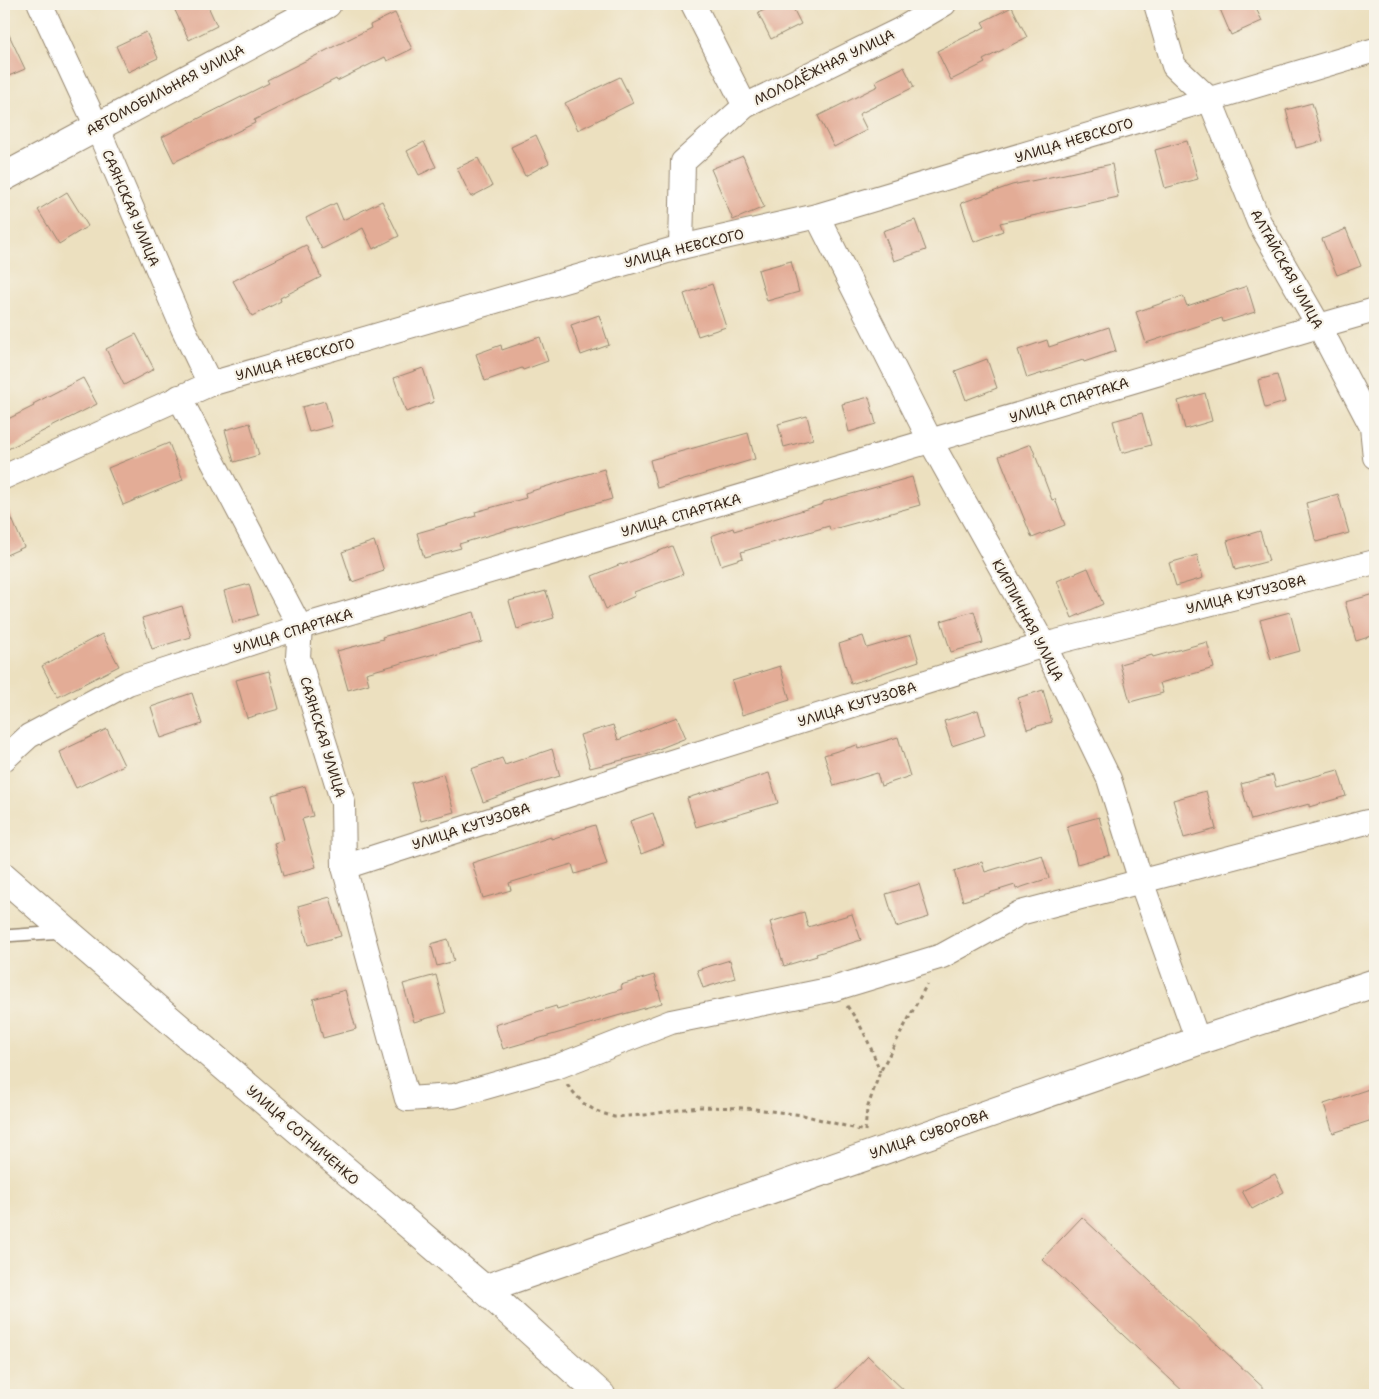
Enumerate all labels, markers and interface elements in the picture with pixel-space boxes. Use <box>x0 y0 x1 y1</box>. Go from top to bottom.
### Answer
street label: МОЛОДЁЖНАЯ УЛИЦА <box>751 25 897 109</box>
street label: АВТОМОБИЛЬНАЯ УЛИЦА <box>83 40 247 140</box>
street label: УЛИЦА НЕВСКОГО <box>1013 113 1135 167</box>
street label: САЯНСКАЯ УЛИЦА <box>98 147 164 269</box>
street label: АЛТАЙСКАЯ УЛИЦА <box>1247 206 1327 332</box>
street label: УЛИЦА НЕВСКОГО <box>622 224 746 272</box>
street label: УЛИЦА НЕВСКОГО <box>233 333 357 385</box>
street label: УЛИЦА СПАРТАКА <box>1007 373 1131 427</box>
street label: УЛИЦА СПАРТАКА <box>619 489 743 541</box>
street label: КИРПИЧНАЯ УЛИЦА <box>988 556 1068 684</box>
street label: УЛИЦА КУТУЗОВА <box>1184 570 1308 618</box>
street label: УЛИЦА СПАРТАКА <box>231 604 355 658</box>
street label: САЯНСКАЯ УЛИЦА <box>296 674 350 800</box>
street label: УЛИЦА КУТУЗОВА <box>795 677 919 731</box>
street label: УЛИЦА КУТУЗОВА <box>410 798 532 854</box>
street label: УЛИЦА СОТНИЧЕНКО <box>243 1081 363 1189</box>
street label: УЛИЦА СУВОРОВА <box>867 1105 991 1163</box>

